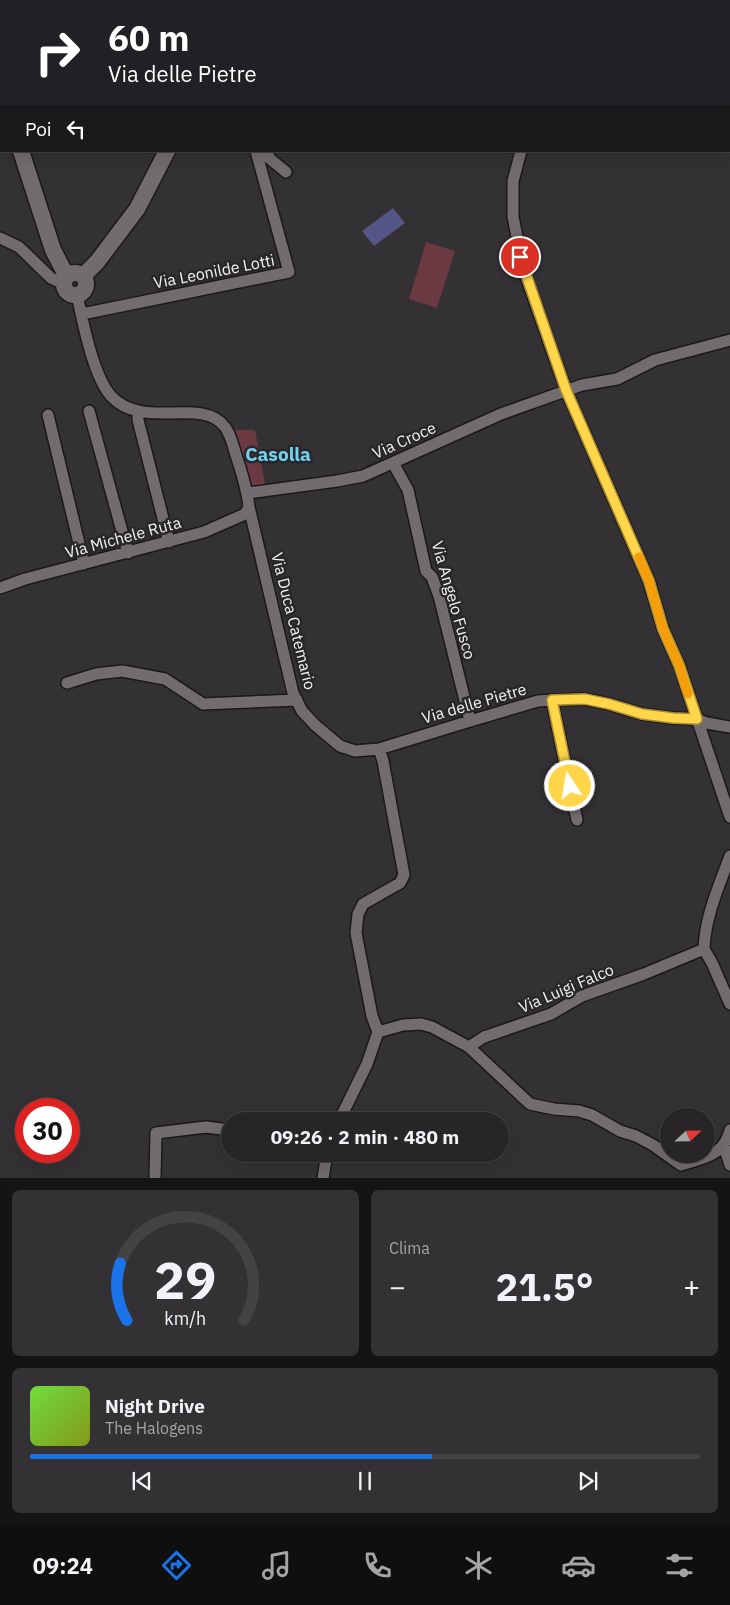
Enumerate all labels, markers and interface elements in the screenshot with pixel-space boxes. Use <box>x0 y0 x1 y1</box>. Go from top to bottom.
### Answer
text: 60 m <box>108 15 190 61</box>
icon: right <box>25 20 90 85</box>
text: Via delle Pietre <box>108 59 256 88</box>
icon: left <box>62 115 90 143</box>
text: Poi <box>25 117 52 141</box>
pin <box>499 236 541 278</box>
icon: arrive <box>506 243 534 271</box>
street label: Via Leonilde Lotti <box>152 249 276 293</box>
street label: Via Croce <box>369 417 439 463</box>
district label: Casolla <box>245 442 311 466</box>
street label: Via Michele Ruta <box>63 512 184 562</box>
street label: Via Angelo Fusco <box>428 539 480 661</box>
street label: Via Duca Catemario <box>267 550 321 692</box>
street label: Via delle Pietre <box>419 678 529 727</box>
position arrow <box>543 759 595 811</box>
street label: Via Luigi Falco <box>515 959 617 1017</box>
speed limit sign: 30 <box>15 1098 80 1163</box>
north arrow <box>660 1108 715 1162</box>
map controls <box>660 1108 715 1163</box>
text: 09:26 · 2 min · 480 m <box>271 1125 459 1149</box>
text: Clima <box>389 1238 430 1258</box>
text: 29 <box>154 1246 217 1313</box>
text: 21.5° <box>495 1262 594 1311</box>
text: − <box>389 1268 406 1305</box>
text: + <box>683 1268 700 1305</box>
text: km/h <box>165 1307 207 1330</box>
text: Night Drive <box>105 1394 205 1418</box>
text: The Halogens <box>105 1418 203 1438</box>
icon: previous <box>128 1467 156 1495</box>
icon: pause <box>351 1467 379 1495</box>
icon: next <box>574 1467 602 1495</box>
icon: directions <box>159 1548 194 1583</box>
icon: music <box>259 1548 294 1583</box>
icon: phone <box>360 1548 395 1583</box>
icon: climate <box>461 1548 496 1583</box>
icon: car <box>561 1548 596 1583</box>
icon: filters <box>662 1548 697 1583</box>
text: 09:24 <box>33 1551 93 1580</box>

